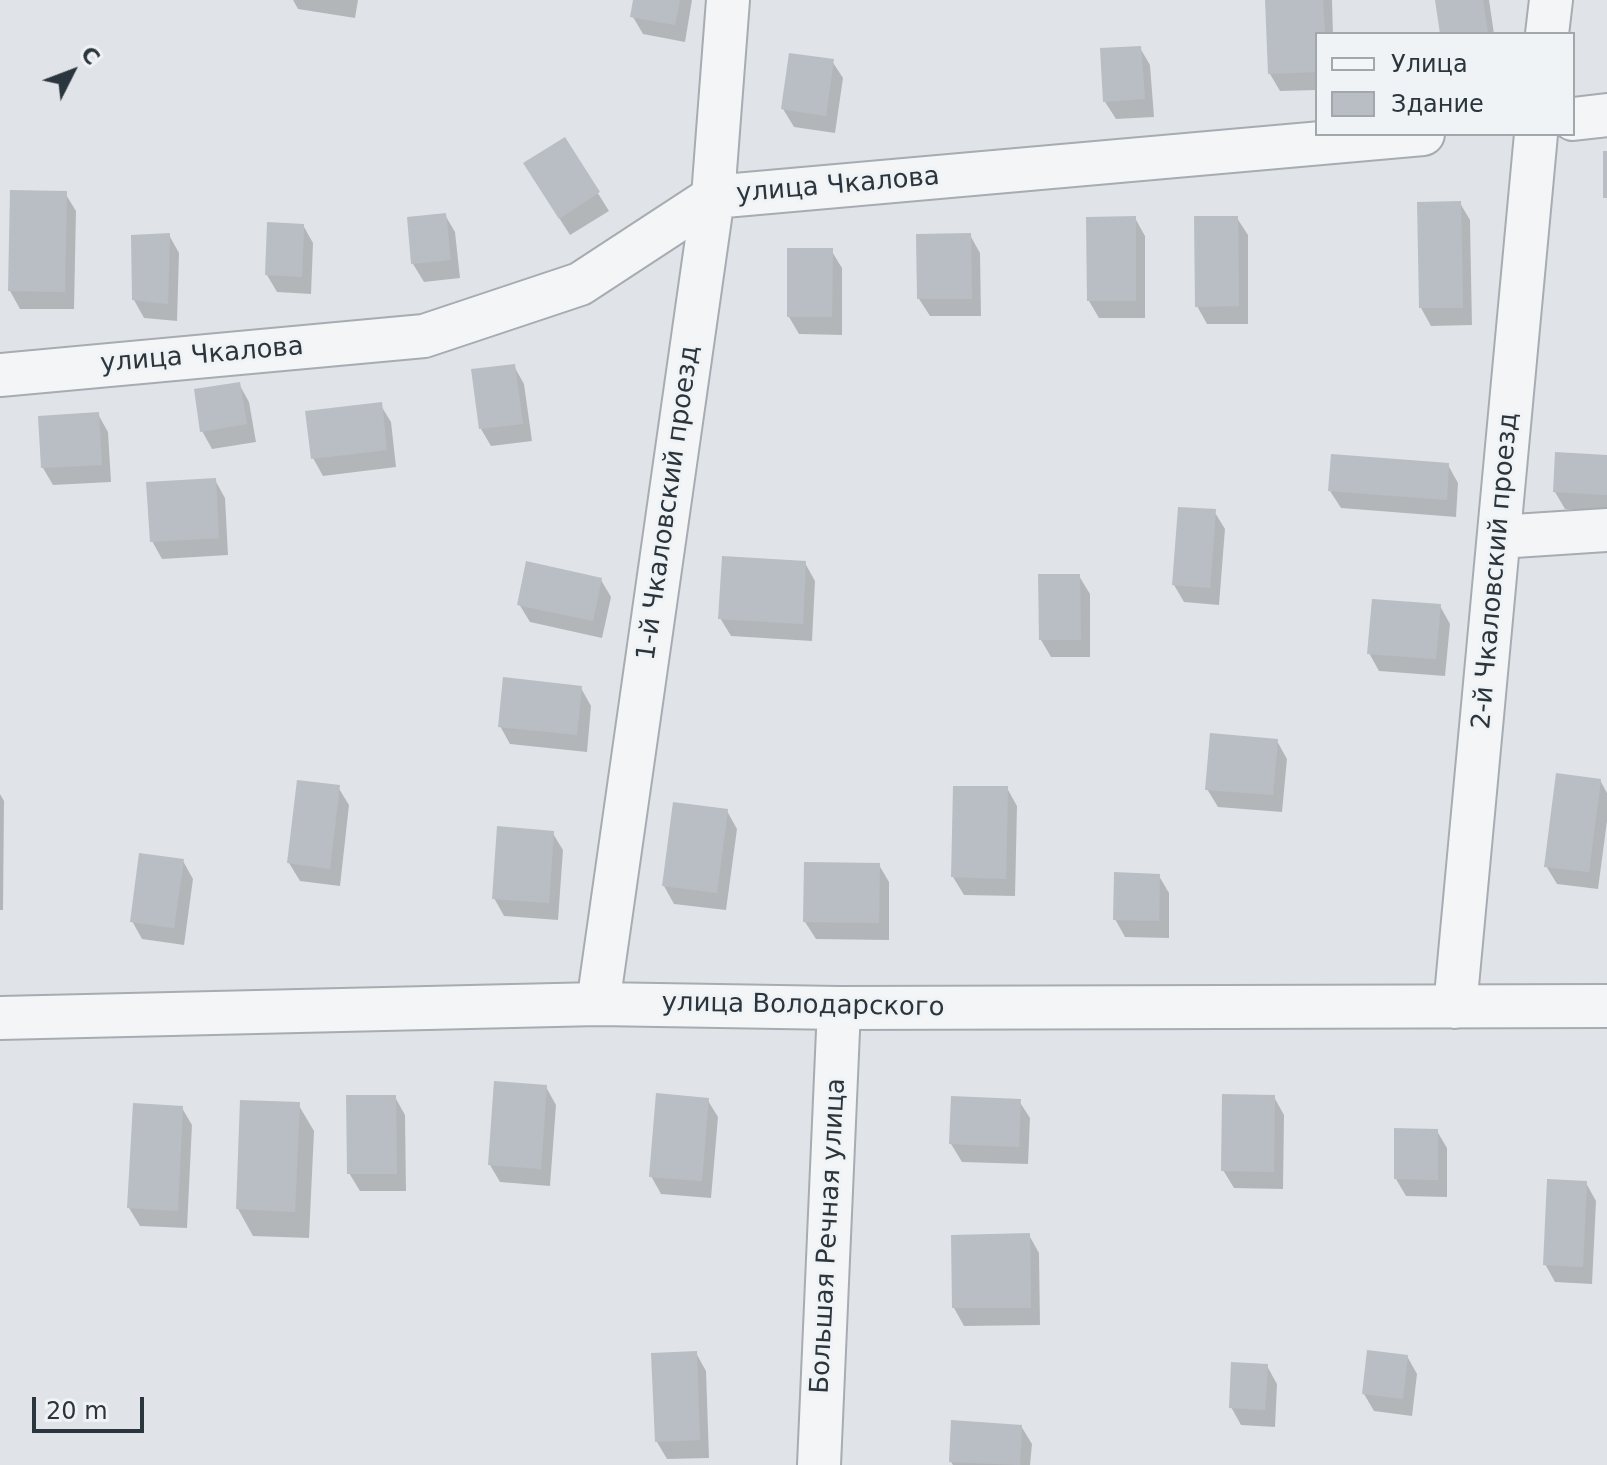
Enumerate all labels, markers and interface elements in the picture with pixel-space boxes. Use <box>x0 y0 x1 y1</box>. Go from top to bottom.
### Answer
north arrow <box>32 32 112 112</box>
legend <box>1315 32 1575 136</box>
text: С <box>76 41 105 70</box>
text: Улица <box>1391 50 1468 78</box>
text: Здание <box>1391 90 1484 118</box>
street label: улица Чкалова <box>735 162 941 210</box>
street label: улица Чкалова <box>99 332 305 380</box>
street label: 1-й Чкаловский проезд <box>631 344 707 662</box>
street label: 2-й Чкаловский проезд <box>1467 411 1525 731</box>
street label: улица Володарского <box>661 988 945 1024</box>
street label: Большая Речная улица <box>805 1078 853 1394</box>
scale bar <box>36 1381 148 1431</box>
text: 20 m <box>46 1397 108 1425</box>

